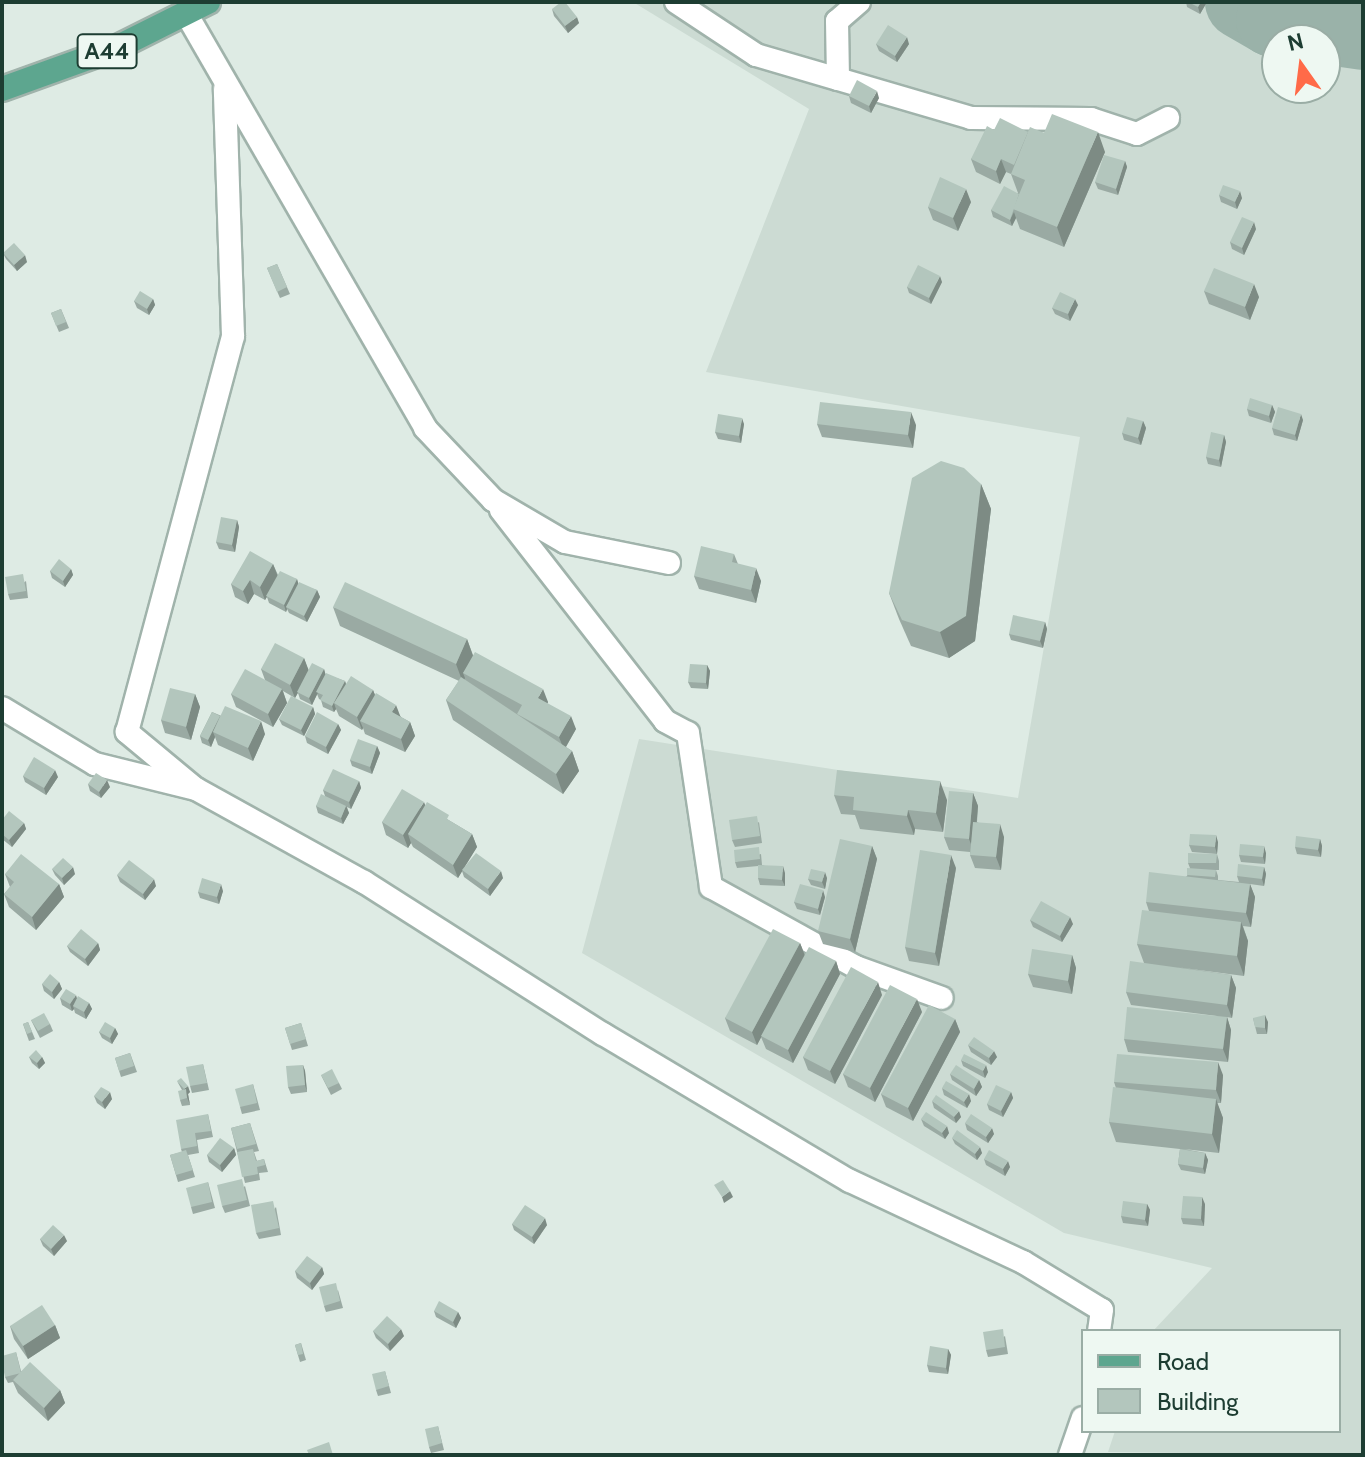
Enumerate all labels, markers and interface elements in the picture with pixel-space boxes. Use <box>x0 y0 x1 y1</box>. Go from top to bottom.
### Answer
north arrow <box>1261 24 1341 104</box>
text: N <box>1285 27 1306 57</box>
road number: A44 <box>75 31 139 71</box>
legend <box>1081 1329 1341 1433</box>
text: Road <box>1157 1347 1209 1376</box>
text: Building <box>1157 1387 1238 1416</box>

